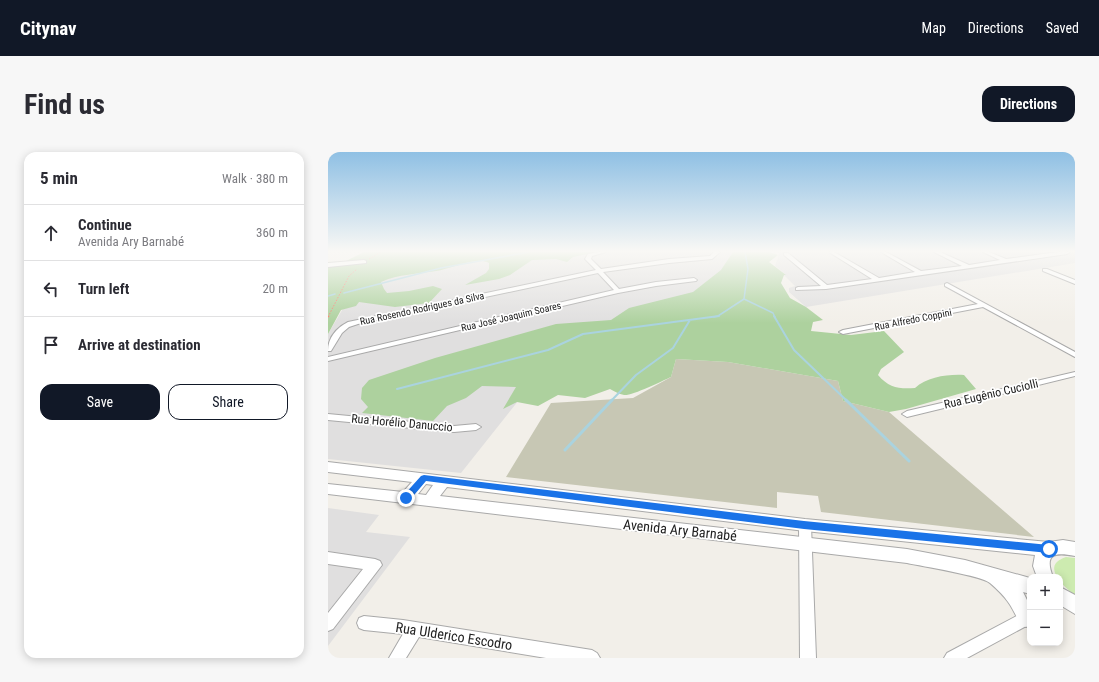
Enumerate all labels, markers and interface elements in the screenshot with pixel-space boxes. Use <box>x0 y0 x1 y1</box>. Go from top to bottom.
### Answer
text: Citynav <box>20 17 77 40</box>
text: Map <box>922 20 946 36</box>
text: Directions <box>968 20 1024 36</box>
text: Saved <box>1046 20 1079 36</box>
button: Directions <box>982 86 1075 122</box>
text: Find us <box>24 88 105 121</box>
text: 5 min <box>40 168 78 188</box>
text: Walk · 380 m <box>222 171 288 186</box>
text: Continue <box>78 216 132 234</box>
icon: ahead <box>40 222 62 244</box>
text: 360 m <box>256 225 288 240</box>
text: Avenida Ary Barnabé <box>78 234 184 249</box>
icon: left <box>40 278 62 300</box>
text: Turn left <box>78 280 129 298</box>
text: 20 m <box>262 281 288 296</box>
street label: Rua Rosendo Rodrigues da Silva <box>359 290 485 327</box>
street label: Rua José Joaquim Soares <box>460 300 563 333</box>
street label: Rua Alfredo Coppini <box>874 307 953 332</box>
icon: arrive <box>40 334 62 356</box>
text: Arrive at destination <box>78 336 201 354</box>
street label: Rua Eugênio Cuciolli <box>942 376 1040 412</box>
button: Save <box>40 384 160 420</box>
button: Share <box>168 384 288 420</box>
street label: Rua Horélio Danuccio <box>351 412 453 434</box>
route end <box>397 489 415 507</box>
street label: Avenida Ary Barnabé <box>622 516 738 544</box>
route start <box>1040 540 1058 558</box>
map controls <box>1027 574 1063 646</box>
button: + <box>1027 574 1063 610</box>
button: − <box>1027 610 1063 646</box>
street label: Rua Ulderico Escodro <box>395 619 513 653</box>

